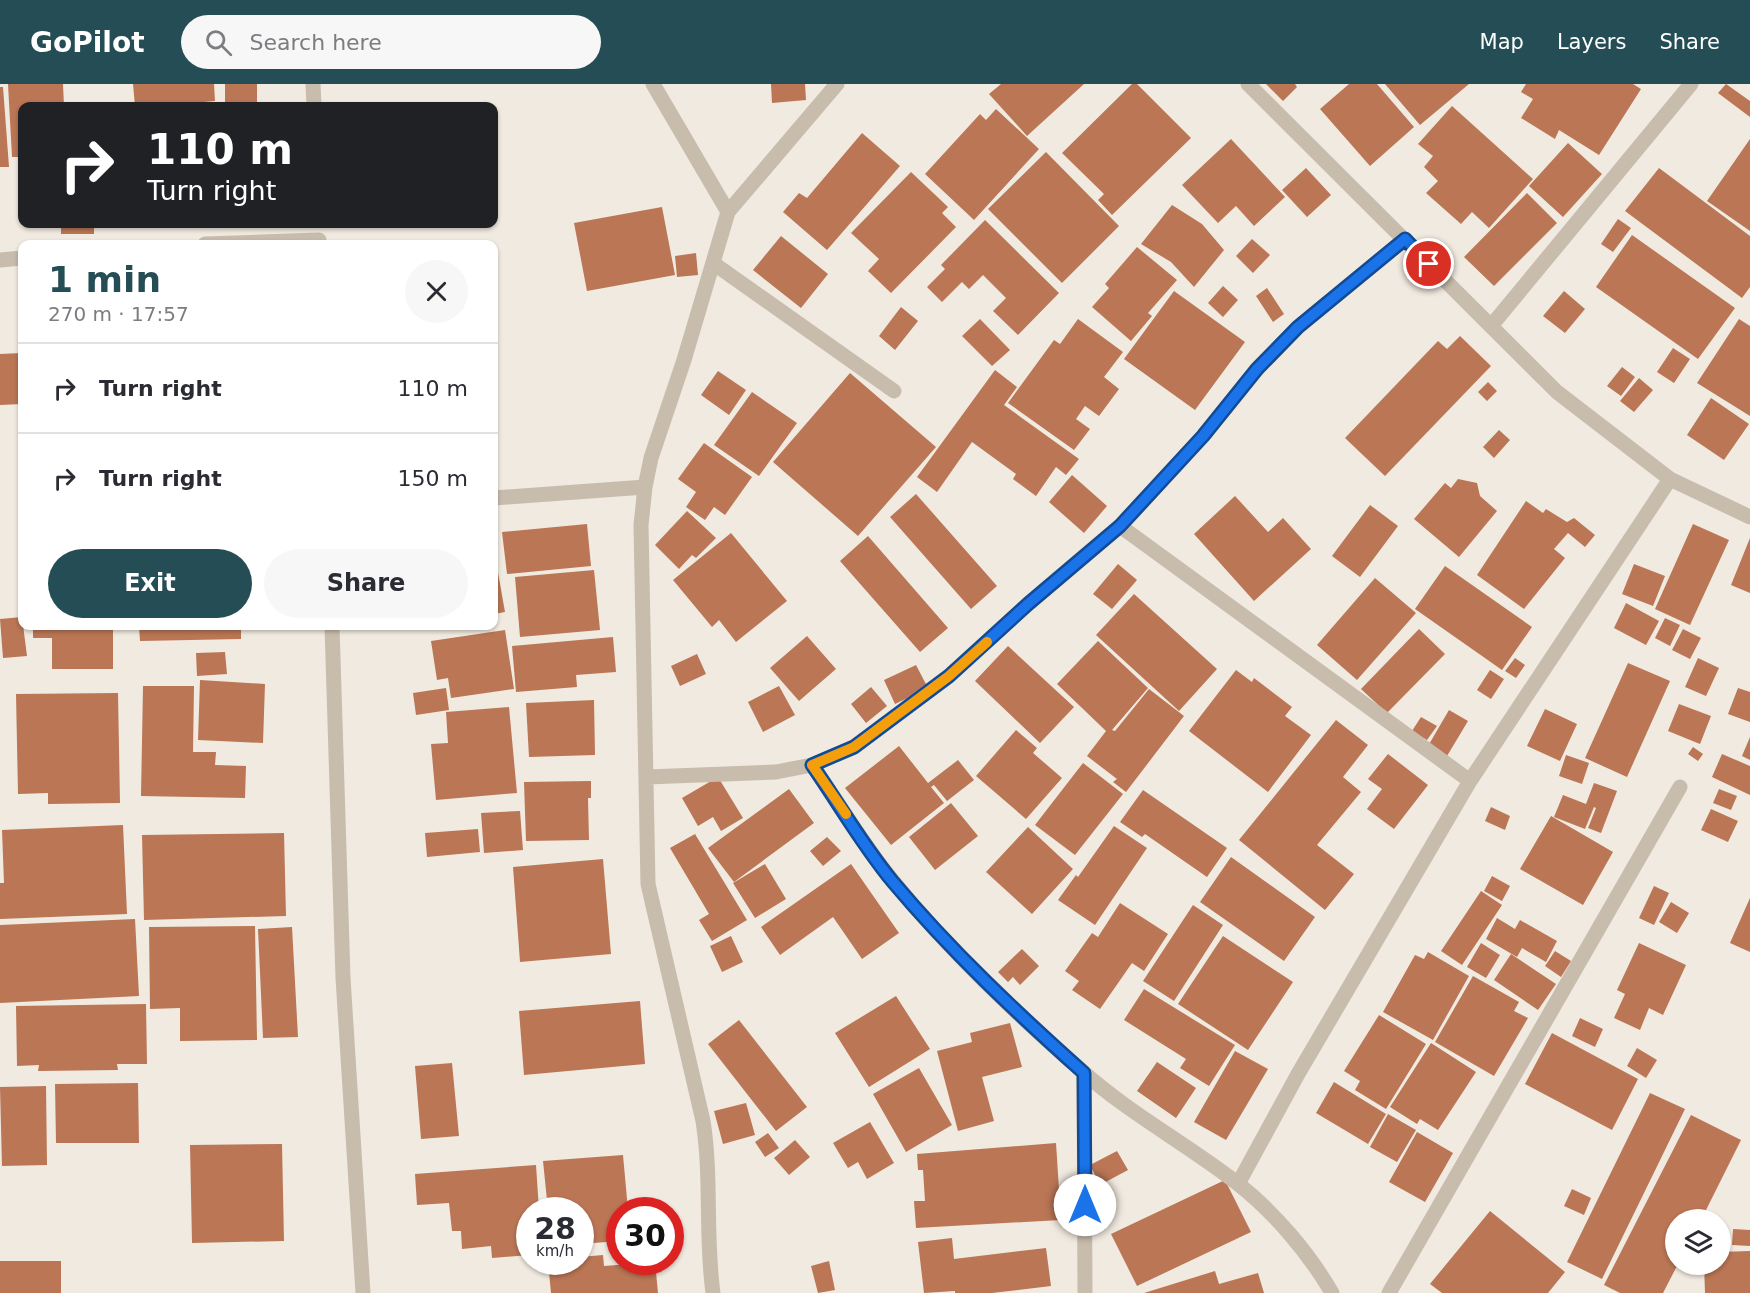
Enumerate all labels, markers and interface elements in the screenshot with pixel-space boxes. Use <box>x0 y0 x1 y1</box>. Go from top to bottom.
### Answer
search box <box>181 15 601 69</box>
text: GoPilot <box>30 26 145 59</box>
icon: search <box>202 26 235 59</box>
text: Search here <box>250 30 382 55</box>
text: Map <box>1480 30 1524 54</box>
text: Layers <box>1557 30 1626 54</box>
text: Share <box>1659 30 1720 54</box>
text: 110 m <box>147 125 293 174</box>
icon: right <box>48 126 126 204</box>
text: Turn right <box>147 175 276 206</box>
pin <box>1403 238 1454 289</box>
icon: arrive <box>1412 247 1445 280</box>
text: 1 min <box>48 259 161 300</box>
button: close <box>405 260 468 323</box>
text: 270 m · 17:57 <box>48 302 189 326</box>
icon: right <box>48 372 81 405</box>
text: Turn right <box>99 376 222 401</box>
text: 110 m <box>398 376 468 401</box>
icon: right <box>48 462 81 495</box>
text: Turn right <box>99 466 222 491</box>
text: 150 m <box>398 466 468 491</box>
button: Exit <box>48 549 252 618</box>
button: Share <box>264 549 468 618</box>
position arrow <box>1053 1173 1117 1237</box>
speed limit sign: 30 <box>606 1197 684 1275</box>
map controls <box>1665 1209 1731 1275</box>
button: layers <box>1665 1209 1731 1275</box>
text: 28 <box>534 1211 576 1246</box>
text: km/h <box>536 1242 574 1260</box>

